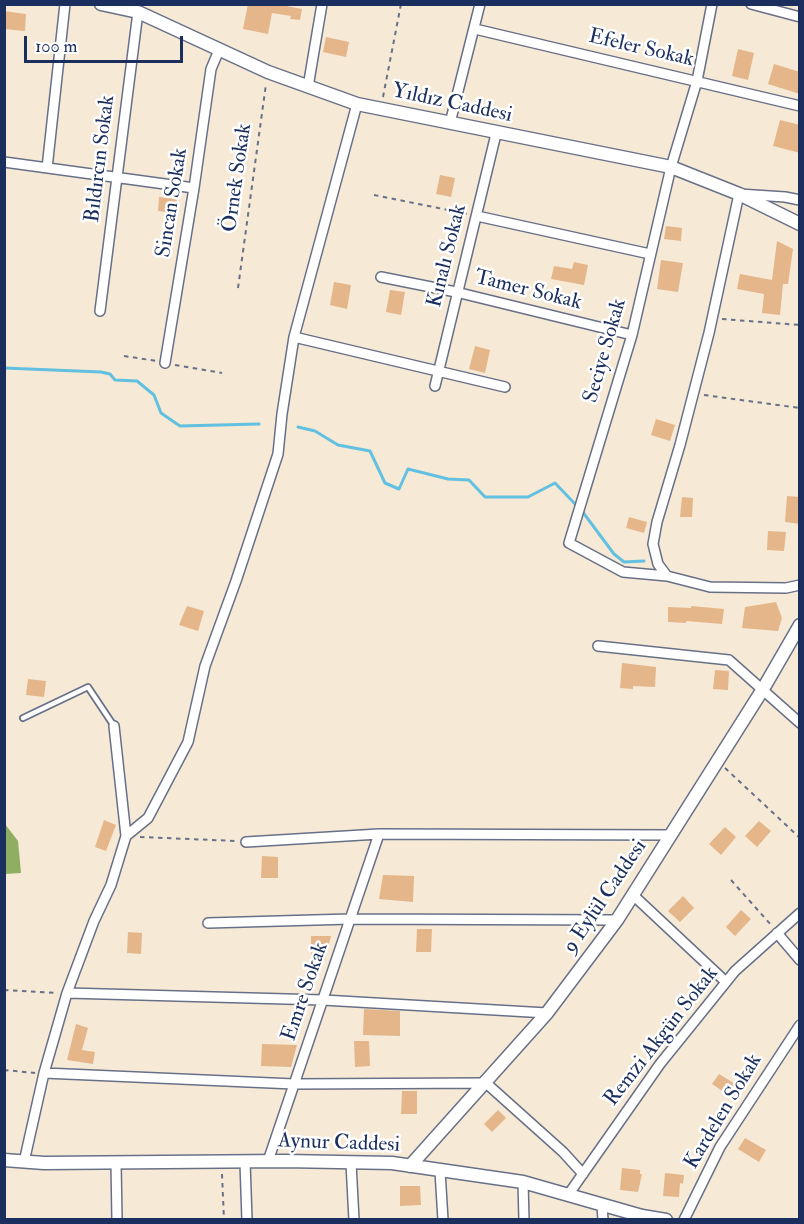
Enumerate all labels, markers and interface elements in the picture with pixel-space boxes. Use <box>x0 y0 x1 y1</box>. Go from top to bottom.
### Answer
scale bar <box>27 24 186 62</box>
street label: Efeler Sokak <box>586 25 696 73</box>
text: 100 m <box>35 35 78 58</box>
street label: Yıldız Caddesi <box>390 79 514 129</box>
street label: Bıldırcın Sokak <box>81 94 121 224</box>
street label: Örnek Sokak <box>218 122 258 234</box>
street label: Sincan Sokak <box>152 146 194 260</box>
street label: Kınalı Sokak <box>423 202 473 310</box>
street label: Tamer Sokak <box>472 266 584 316</box>
street label: Seciye Sokak <box>579 296 633 406</box>
street label: 9 Eylül Caddesi <box>559 836 653 958</box>
street label: Emre Sokak <box>277 939 335 1045</box>
street label: Remzi Akgün Sokak <box>600 962 724 1112</box>
street label: Kardelen Sokak <box>680 1050 768 1174</box>
street label: Aynur Caddesi <box>278 1129 400 1159</box>

